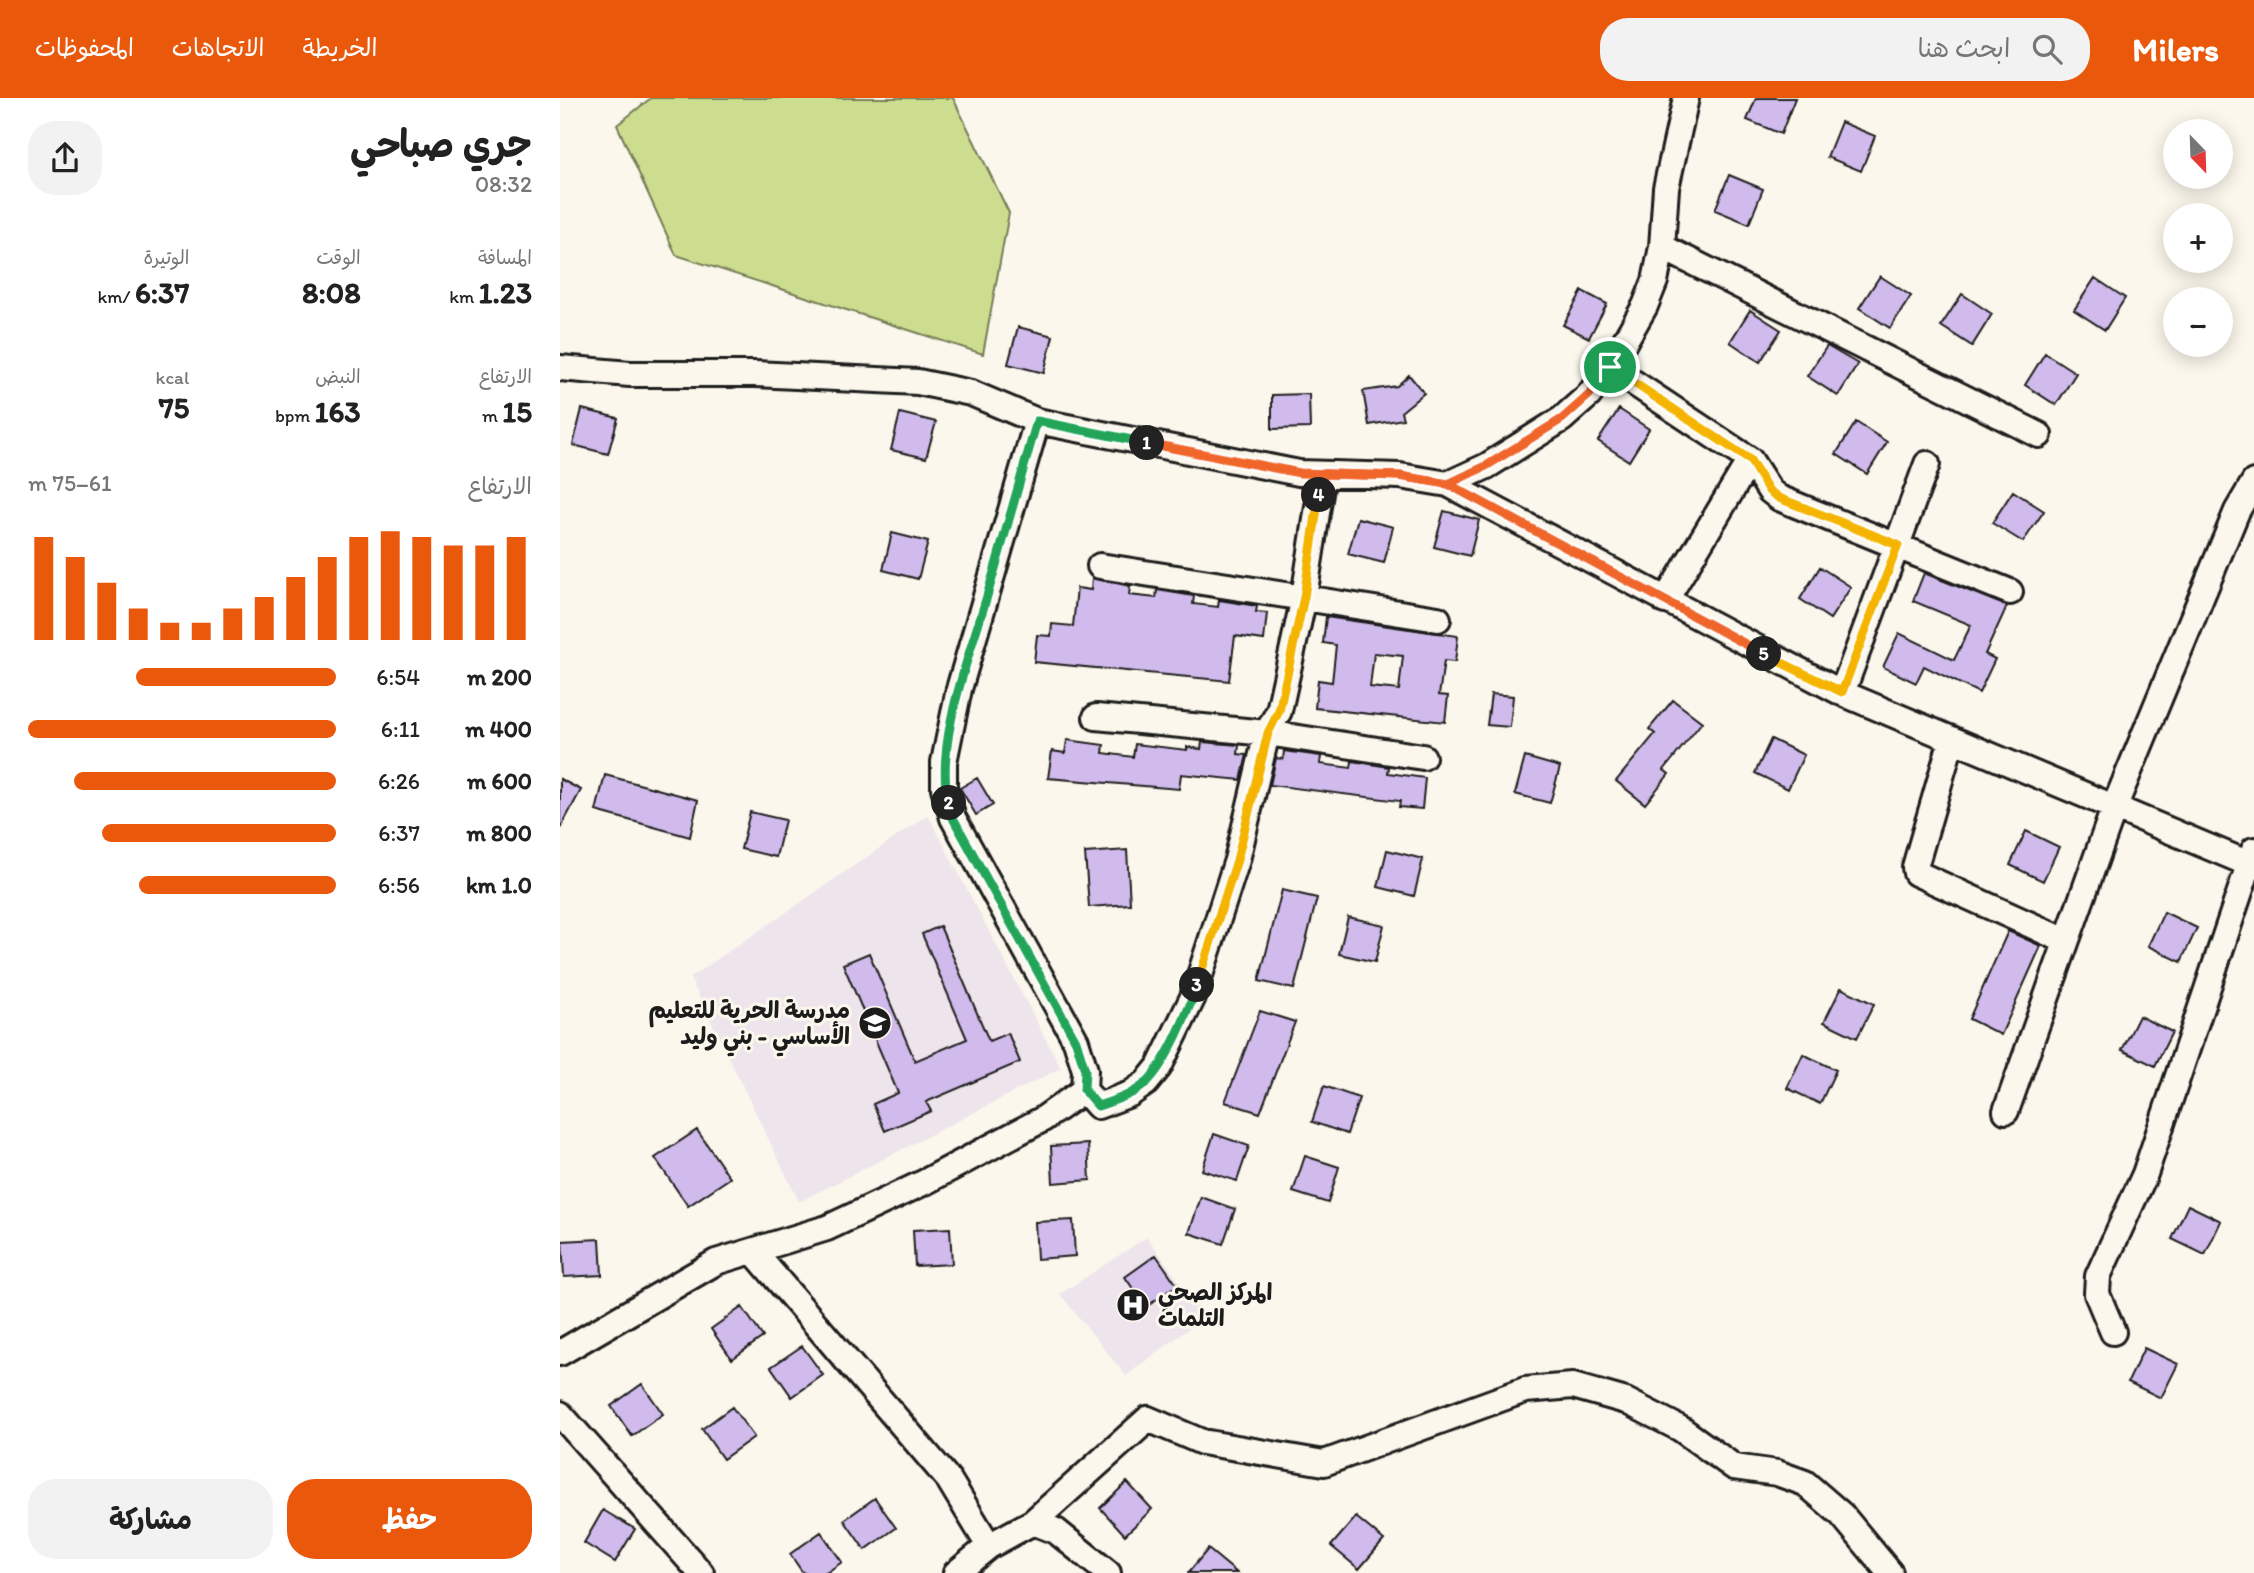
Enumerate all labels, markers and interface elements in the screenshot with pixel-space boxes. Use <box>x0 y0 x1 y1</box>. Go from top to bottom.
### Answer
search box <box>1600 18 2090 81</box>
icon: search <box>2028 30 2066 68</box>
text: Milers <box>2132 30 2219 69</box>
text: ابحث هنا <box>1918 32 2010 64</box>
text: المحفوظات <box>35 33 134 62</box>
text: الاتجاهات <box>172 33 265 62</box>
text: الخريطة <box>303 33 377 62</box>
north arrow <box>2163 119 2233 189</box>
map controls <box>2163 119 2233 357</box>
button: share <box>28 121 102 195</box>
text: جري صباحي <box>350 121 532 167</box>
text: 08:32 <box>475 170 532 198</box>
button: + <box>2163 203 2233 273</box>
text: الوتيرة <box>143 246 189 269</box>
text: الوقت <box>316 246 361 269</box>
text: المسافة <box>478 246 532 269</box>
text: 6:37 <box>135 274 189 311</box>
text: 8:08 <box>302 274 361 311</box>
text: 1.23 <box>479 274 532 311</box>
text: /km <box>97 285 135 308</box>
text: km <box>449 285 479 308</box>
button: − <box>2163 287 2233 357</box>
pin <box>1580 337 1640 397</box>
icon: arrive <box>1591 348 1629 386</box>
text: النبض <box>315 365 361 388</box>
text: الارتفاع <box>479 365 532 388</box>
text: kcal <box>156 366 189 389</box>
text: 75 <box>159 389 189 426</box>
text: 163 <box>315 393 361 430</box>
text: 15 <box>502 393 532 430</box>
text: bpm <box>275 404 315 427</box>
text: m <box>482 404 502 427</box>
pin: 1 <box>1130 426 1164 460</box>
text: 1 <box>1142 431 1151 454</box>
text: 61–75 m <box>28 469 112 497</box>
text: الارتفاع <box>468 472 532 500</box>
pin: 4 <box>1302 478 1336 512</box>
text: 4 <box>1313 483 1324 506</box>
pin: 5 <box>1746 636 1782 672</box>
text: 5 <box>1759 642 1768 665</box>
text: 6:54 <box>376 663 420 691</box>
text: 200 m <box>467 663 532 691</box>
text: 6:11 <box>381 715 420 743</box>
text: 400 m <box>465 715 532 743</box>
text: 6:26 <box>378 767 420 795</box>
text: 600 m <box>467 767 532 795</box>
pin: 2 <box>932 786 966 820</box>
text: 2 <box>944 791 954 814</box>
text: 6:37 <box>378 819 420 847</box>
text: 800 m <box>467 819 532 847</box>
text: 6:56 <box>378 871 420 899</box>
text: 1.0 km <box>466 871 532 899</box>
pin: 3 <box>1180 968 1214 1002</box>
text: 3 <box>1191 973 1202 996</box>
place label: مدرسة الحرية للتعليم الأساسي - بني وليد <box>648 996 850 1057</box>
school or university icon: مدرسة الحرية للتعليم الأساسي - بني وليد <box>856 1004 894 1042</box>
place label: المركز الصحي التلمات <box>1158 1278 1272 1332</box>
hospital icon: المركز الصحي التلمات <box>1114 1286 1152 1324</box>
button: مشاركة <box>28 1479 273 1559</box>
button: حفظ <box>287 1479 532 1559</box>

